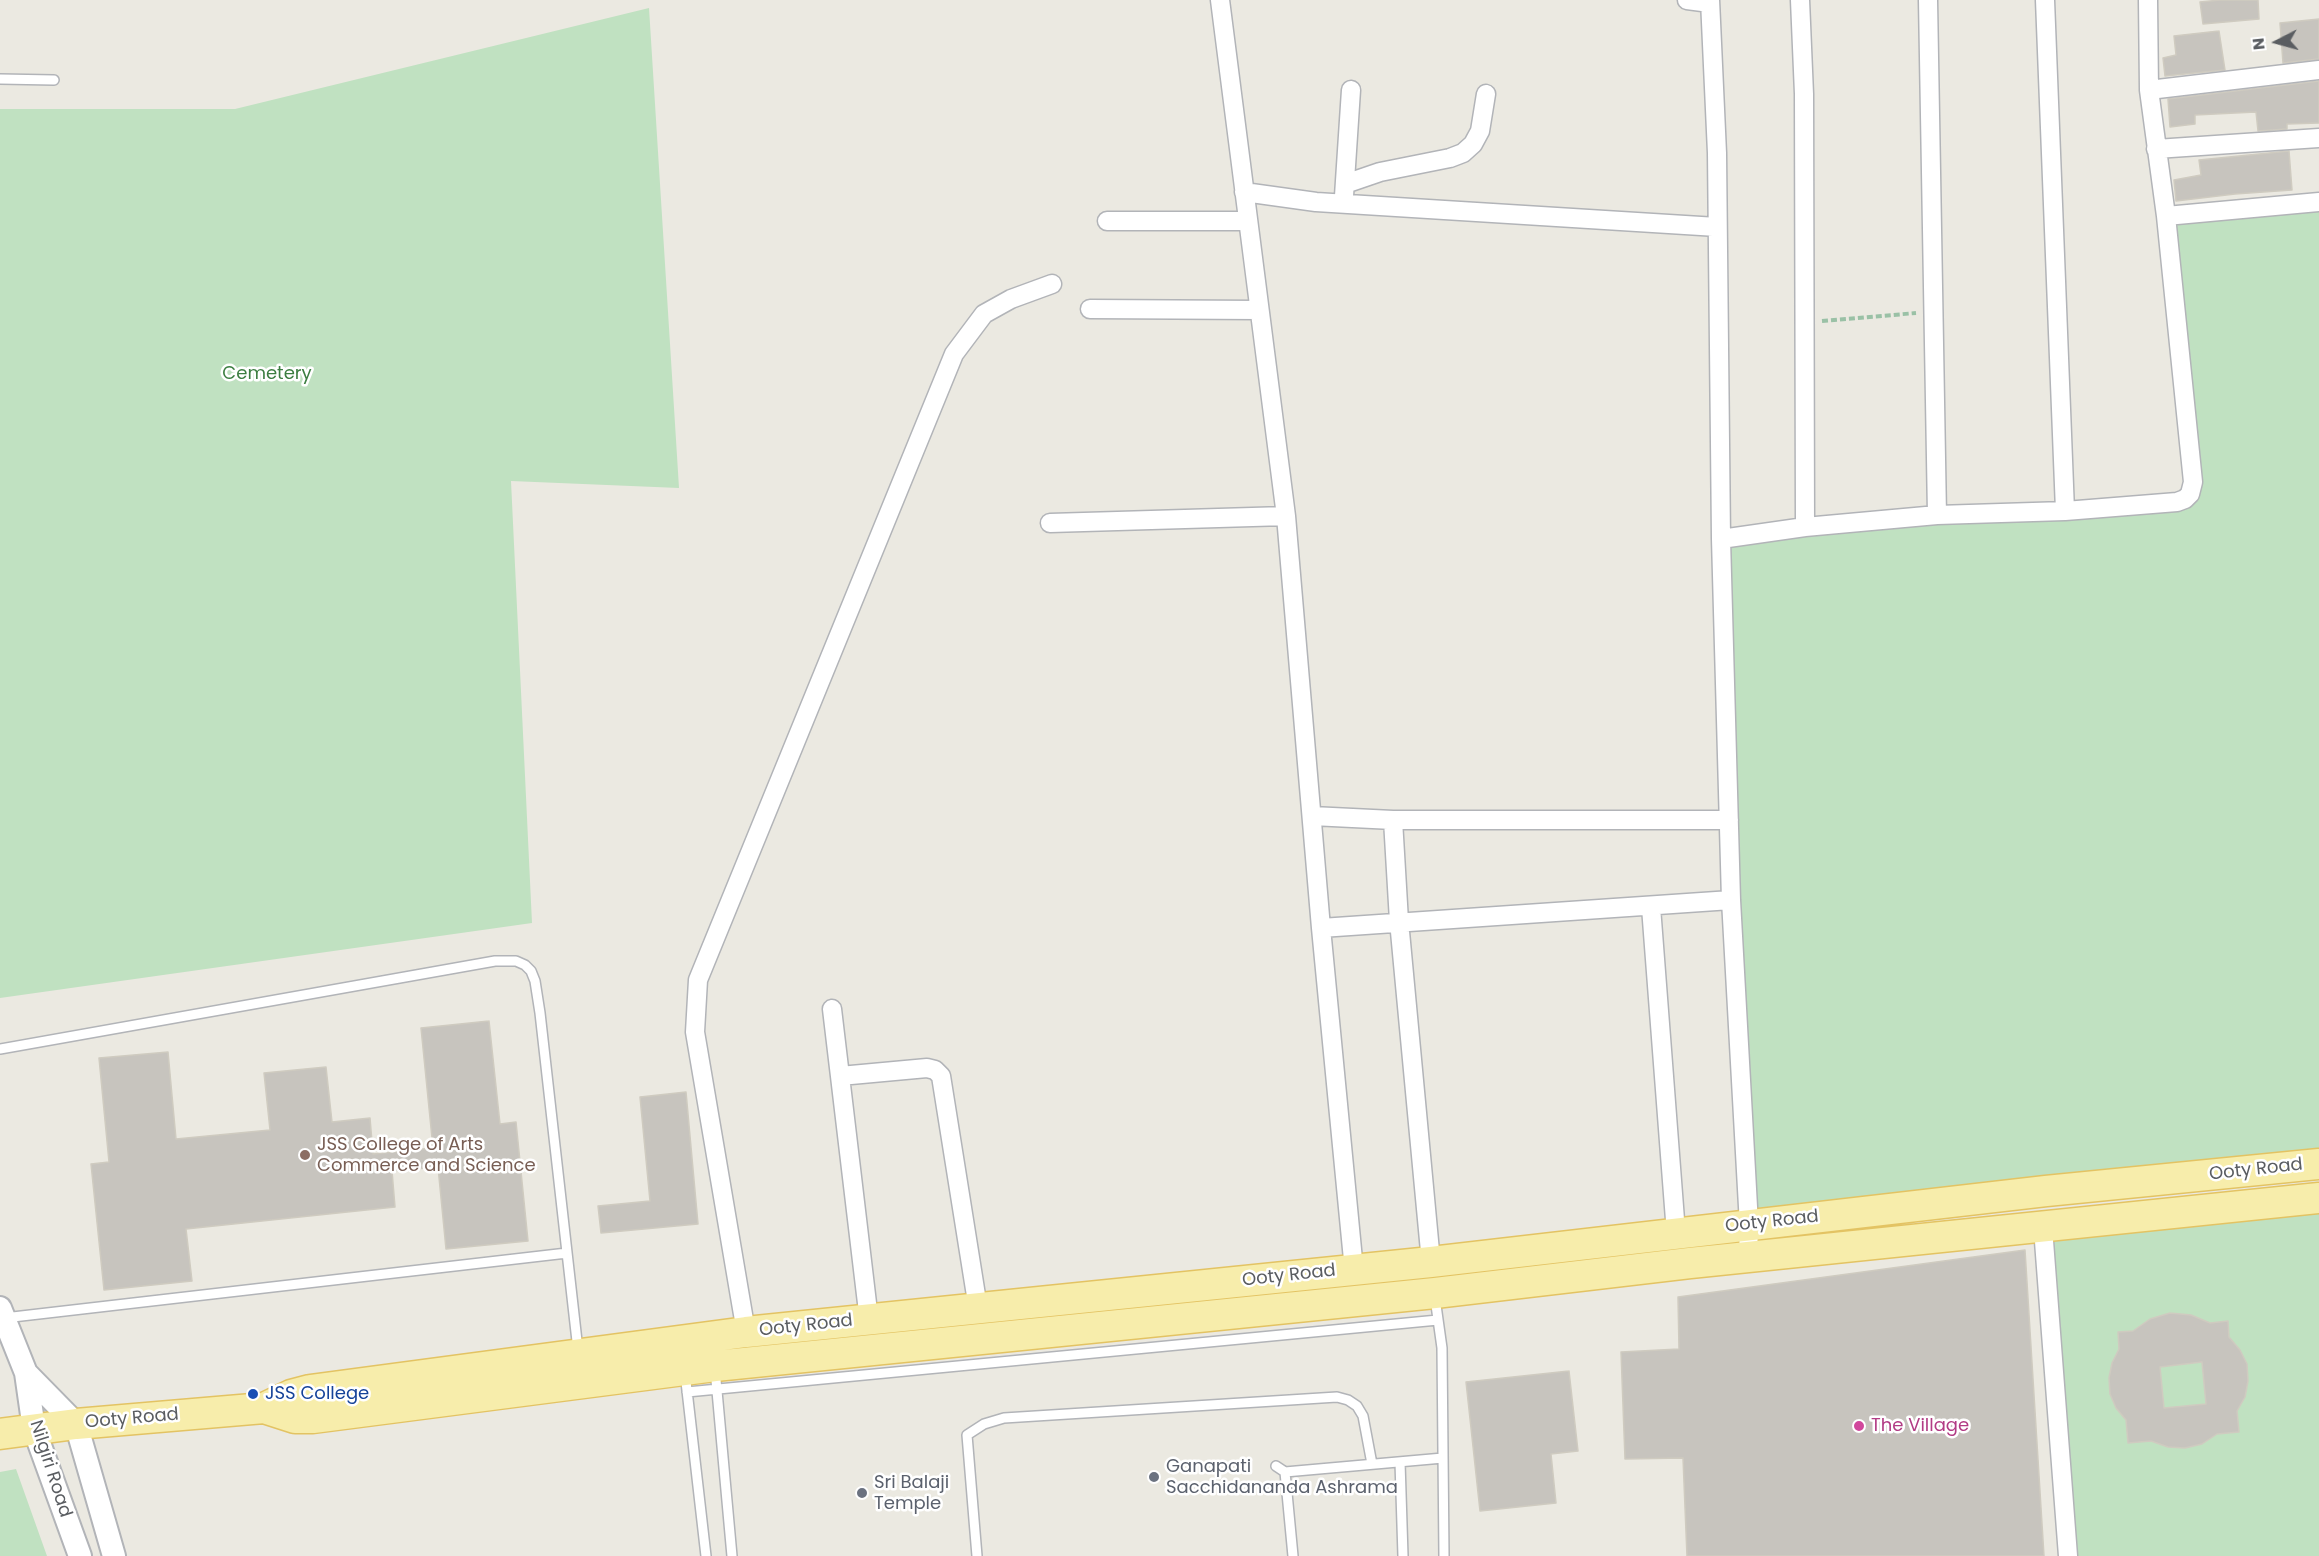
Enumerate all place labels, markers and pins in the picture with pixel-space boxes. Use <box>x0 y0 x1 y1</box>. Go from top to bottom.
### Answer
place label: JSS College of Arts Commerce and Science <box>317 1134 536 1176</box>
marker: JSS College of Arts Commerce and Science <box>298 1148 312 1162</box>
place label: JSS College <box>265 1383 369 1405</box>
marker: JSS College <box>246 1387 260 1401</box>
place label: The Village <box>1871 1415 1969 1437</box>
marker: The Village <box>1852 1419 1866 1433</box>
place label: Ganapati Sacchidananda Ashrama <box>1166 1456 1398 1498</box>
marker: Ganapati Sacchidananda Ashrama <box>1147 1470 1161 1484</box>
place label: Sri Balaji Temple <box>874 1472 949 1514</box>
marker: Sri Balaji Temple <box>855 1486 869 1500</box>

